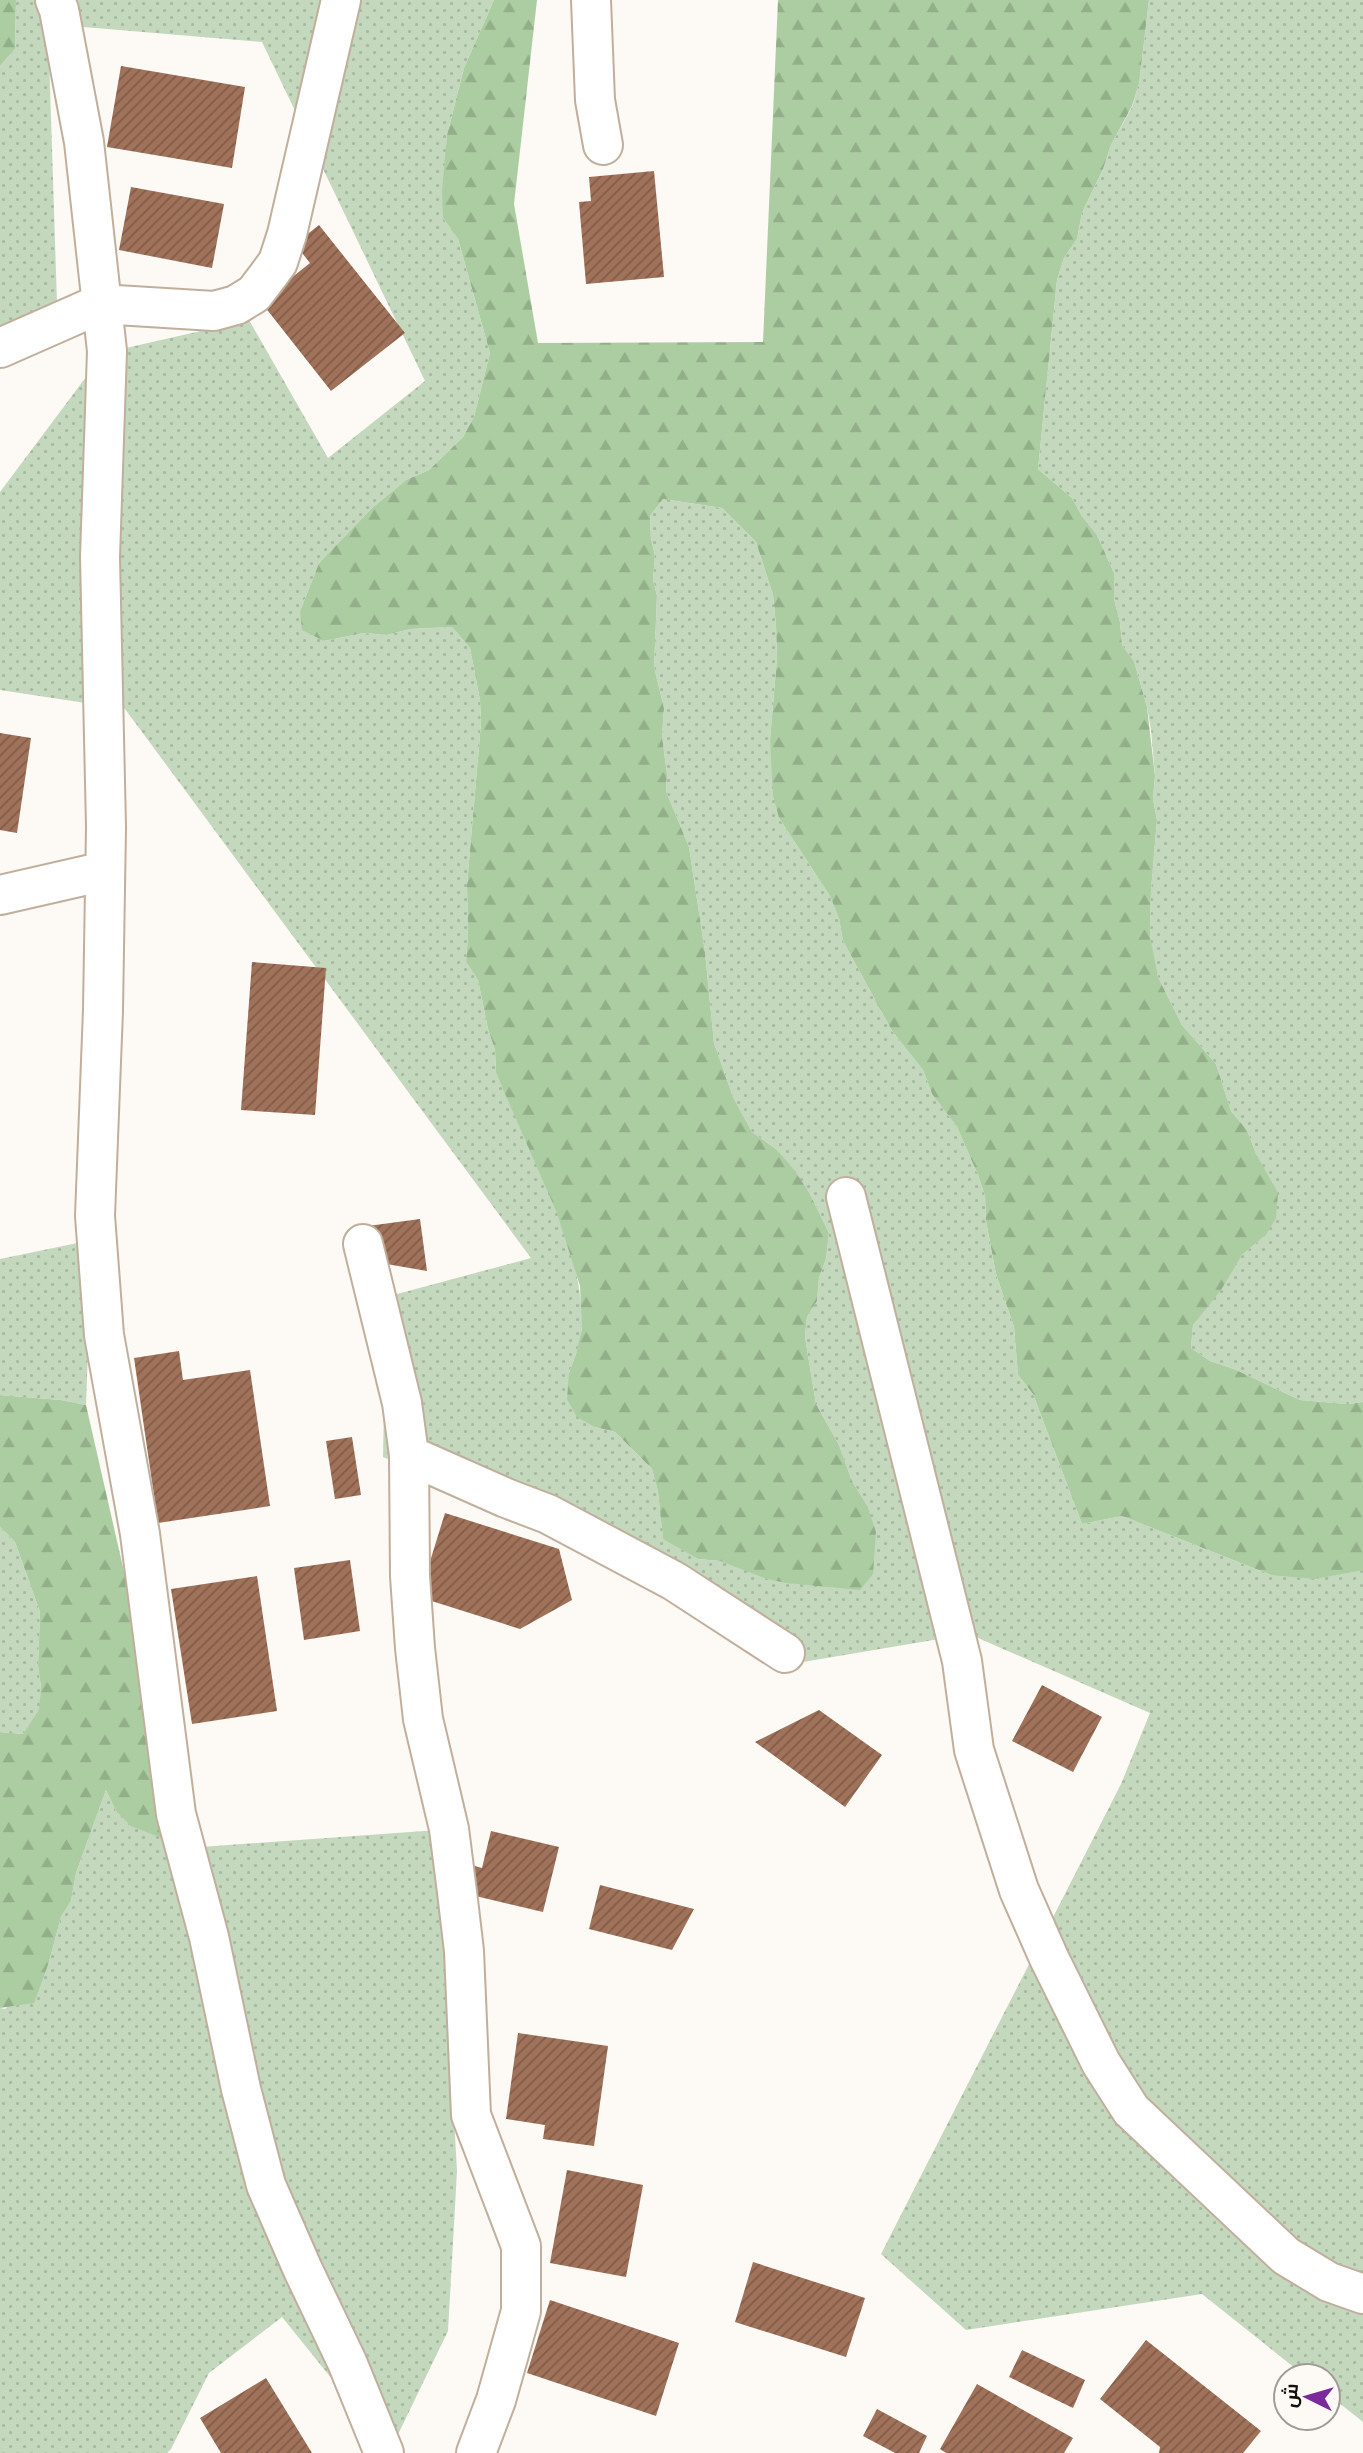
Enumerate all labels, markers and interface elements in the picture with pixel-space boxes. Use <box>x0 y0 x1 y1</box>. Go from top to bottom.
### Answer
north arrow <box>1272 2362 1342 2432</box>
text: ش <box>1278 2382 1303 2409</box>

